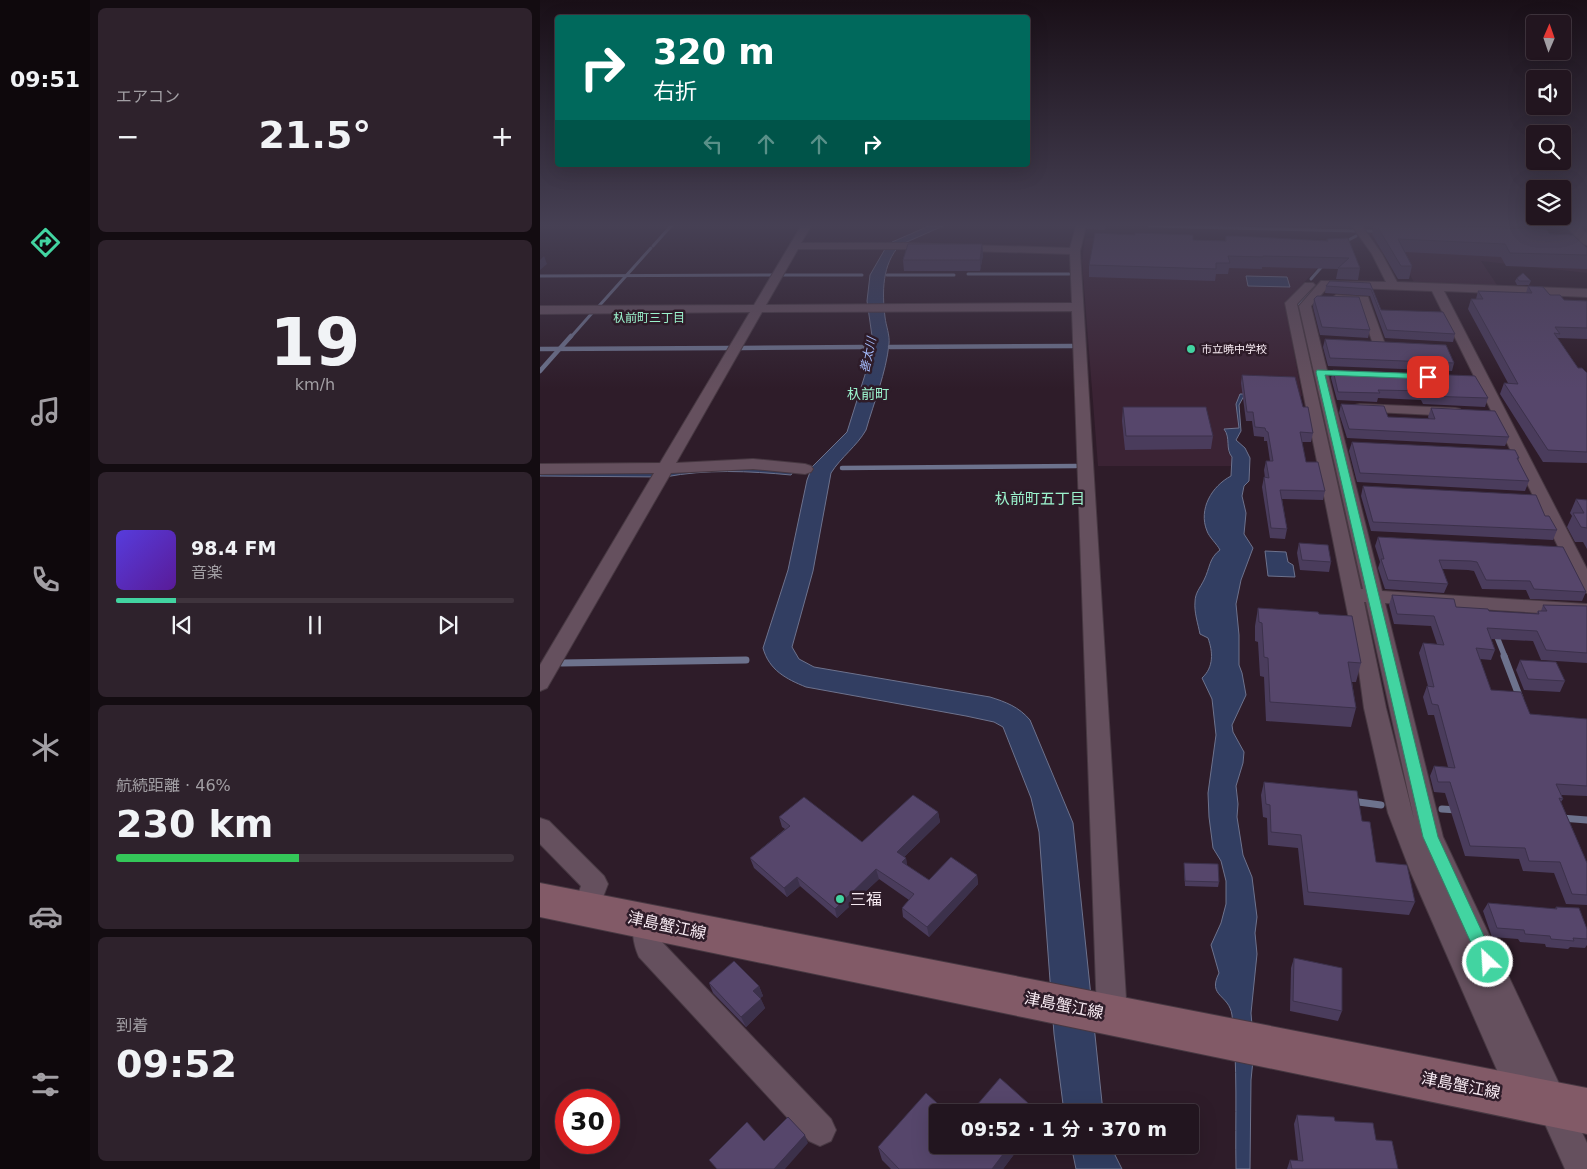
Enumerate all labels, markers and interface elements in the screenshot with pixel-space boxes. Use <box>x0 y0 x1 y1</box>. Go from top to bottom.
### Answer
north arrow <box>1526 15 1571 60</box>
map controls <box>1526 15 1571 225</box>
text: 320 m <box>653 32 775 72</box>
icon: right <box>570 35 635 100</box>
text: 09:51 <box>10 67 80 92</box>
button: sound <box>1526 70 1571 115</box>
text: 右折 <box>653 79 697 104</box>
text: エアコン <box>116 87 180 106</box>
text: 21.5° <box>259 113 371 157</box>
text: − <box>116 120 139 153</box>
text: + <box>491 120 514 153</box>
button: search <box>1526 125 1571 170</box>
icon: left <box>699 130 727 158</box>
icon: ahead <box>752 130 780 158</box>
icon: ahead <box>805 130 833 158</box>
icon: right <box>858 130 886 158</box>
button: layers <box>1526 180 1571 225</box>
icon: directions <box>28 225 63 260</box>
text: 19 <box>270 305 360 380</box>
district label: 杁前町三丁目 <box>613 311 685 325</box>
water label: 善太川 <box>857 334 879 374</box>
marker: 市立暁中学校 <box>1185 343 1197 355</box>
place label: 市立暁中学校 <box>1201 343 1267 356</box>
pin <box>1407 356 1449 398</box>
icon: arrive <box>1414 363 1442 391</box>
text: km/h <box>295 375 335 394</box>
district label: 杁前町 <box>847 386 889 402</box>
icon: music <box>28 394 63 429</box>
district label: 杁前町五丁目 <box>995 490 1085 508</box>
text: 98.4 FM <box>191 537 276 559</box>
icon: phone <box>28 562 63 597</box>
text: 音楽 <box>191 563 223 582</box>
icon: previous <box>168 611 196 639</box>
icon: pause <box>301 611 329 639</box>
icon: next <box>434 611 462 639</box>
icon: climate <box>28 730 63 765</box>
text: 航続距離 · 46% <box>116 776 231 795</box>
text: 230 km <box>116 802 273 846</box>
place label: 三福 <box>850 890 882 909</box>
marker: 三福 <box>834 893 846 905</box>
icon: car <box>28 899 63 934</box>
street label: 津島蟹江線 <box>626 908 708 943</box>
position arrow <box>1461 935 1513 987</box>
street label: 津島蟹江線 <box>1023 989 1105 1022</box>
text: 到着 <box>116 1016 148 1035</box>
text: 09:52 <box>116 1042 237 1086</box>
icon: filters <box>28 1067 63 1102</box>
street label: 津島蟹江線 <box>1420 1069 1502 1102</box>
speed limit sign: 30 <box>555 1089 620 1154</box>
text: 09:52 · 1 分 · 370 m <box>961 1118 1167 1140</box>

